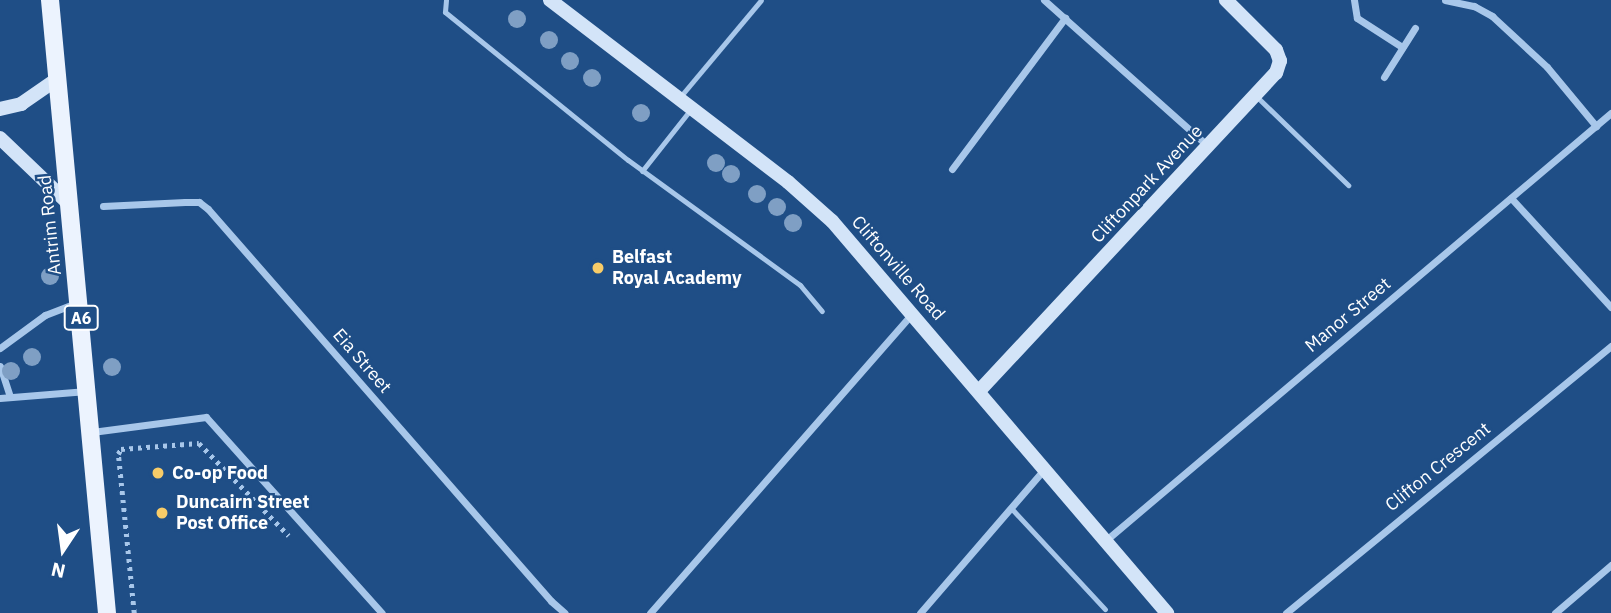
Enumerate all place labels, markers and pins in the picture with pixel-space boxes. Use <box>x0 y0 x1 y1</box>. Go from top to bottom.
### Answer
place label: Belfast Royal Academy <box>612 247 742 290</box>
marker: Belfast Royal Academy <box>590 260 606 276</box>
place label: Co-op Food <box>172 462 268 484</box>
marker: Co-op Food <box>150 465 166 481</box>
place label: Duncairn Street Post Office <box>176 492 309 534</box>
marker: Duncairn Street Post Office <box>154 505 170 521</box>

